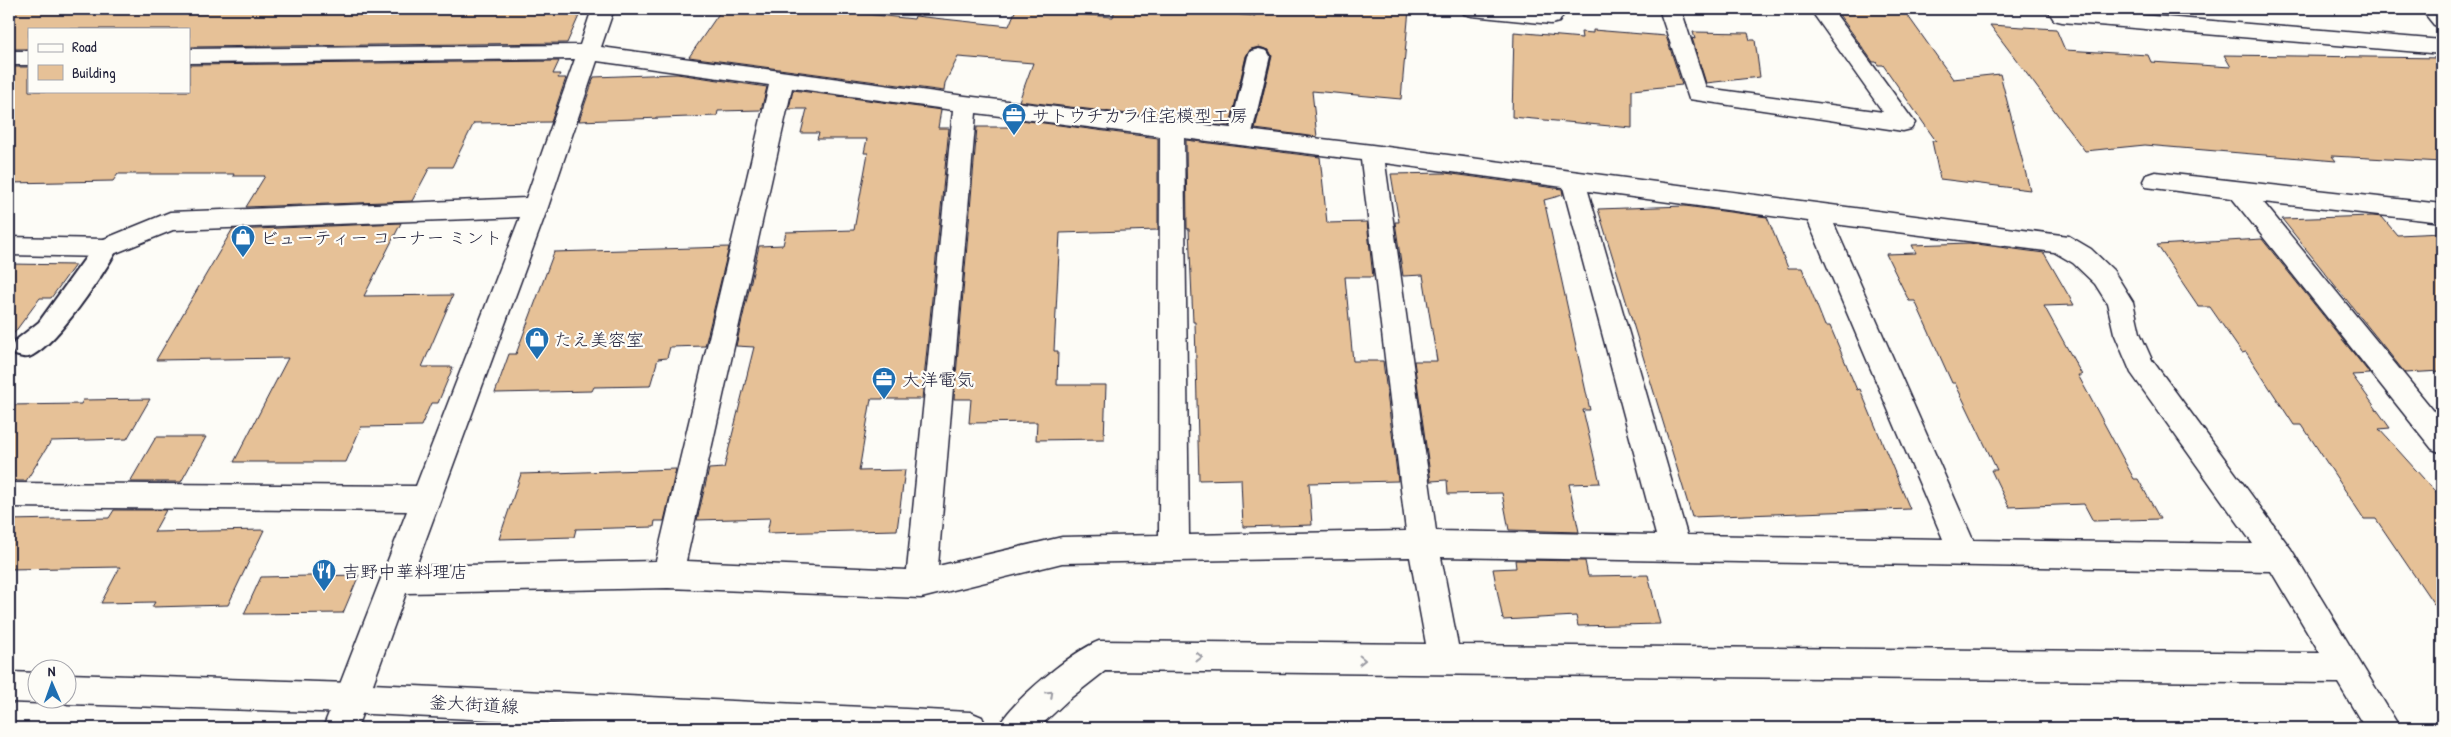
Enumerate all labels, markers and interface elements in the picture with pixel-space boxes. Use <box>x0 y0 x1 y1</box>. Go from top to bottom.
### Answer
legend <box>28 28 190 92</box>
text: Road <box>72 36 97 57</box>
text: Building <box>72 62 116 83</box>
office icon: サトウチカラ住宅模型工房 <box>1001 102 1027 136</box>
place label: サトウチカラ住宅模型工房 <box>1032 103 1248 128</box>
shop icon: ビューティー コーナー ミント <box>230 224 256 258</box>
place label: ビューティー コーナー ミント <box>260 225 502 250</box>
shop icon: たえ美容室 <box>524 326 550 360</box>
place label: たえ美容室 <box>554 327 644 352</box>
office icon: 大洋電気 <box>871 366 897 400</box>
place label: 大洋電気 <box>902 367 974 392</box>
restaurant icon: 吉野中華料理店 <box>311 558 337 592</box>
place label: 吉野中華料理店 <box>342 559 468 584</box>
one-way arrow <box>1196 652 1204 663</box>
one-way arrow <box>1358 655 1366 665</box>
north arrow <box>28 660 78 710</box>
text: N <box>47 661 56 680</box>
street label: 釜大街道線 <box>428 689 520 719</box>
one-way arrow <box>1044 691 1053 700</box>

